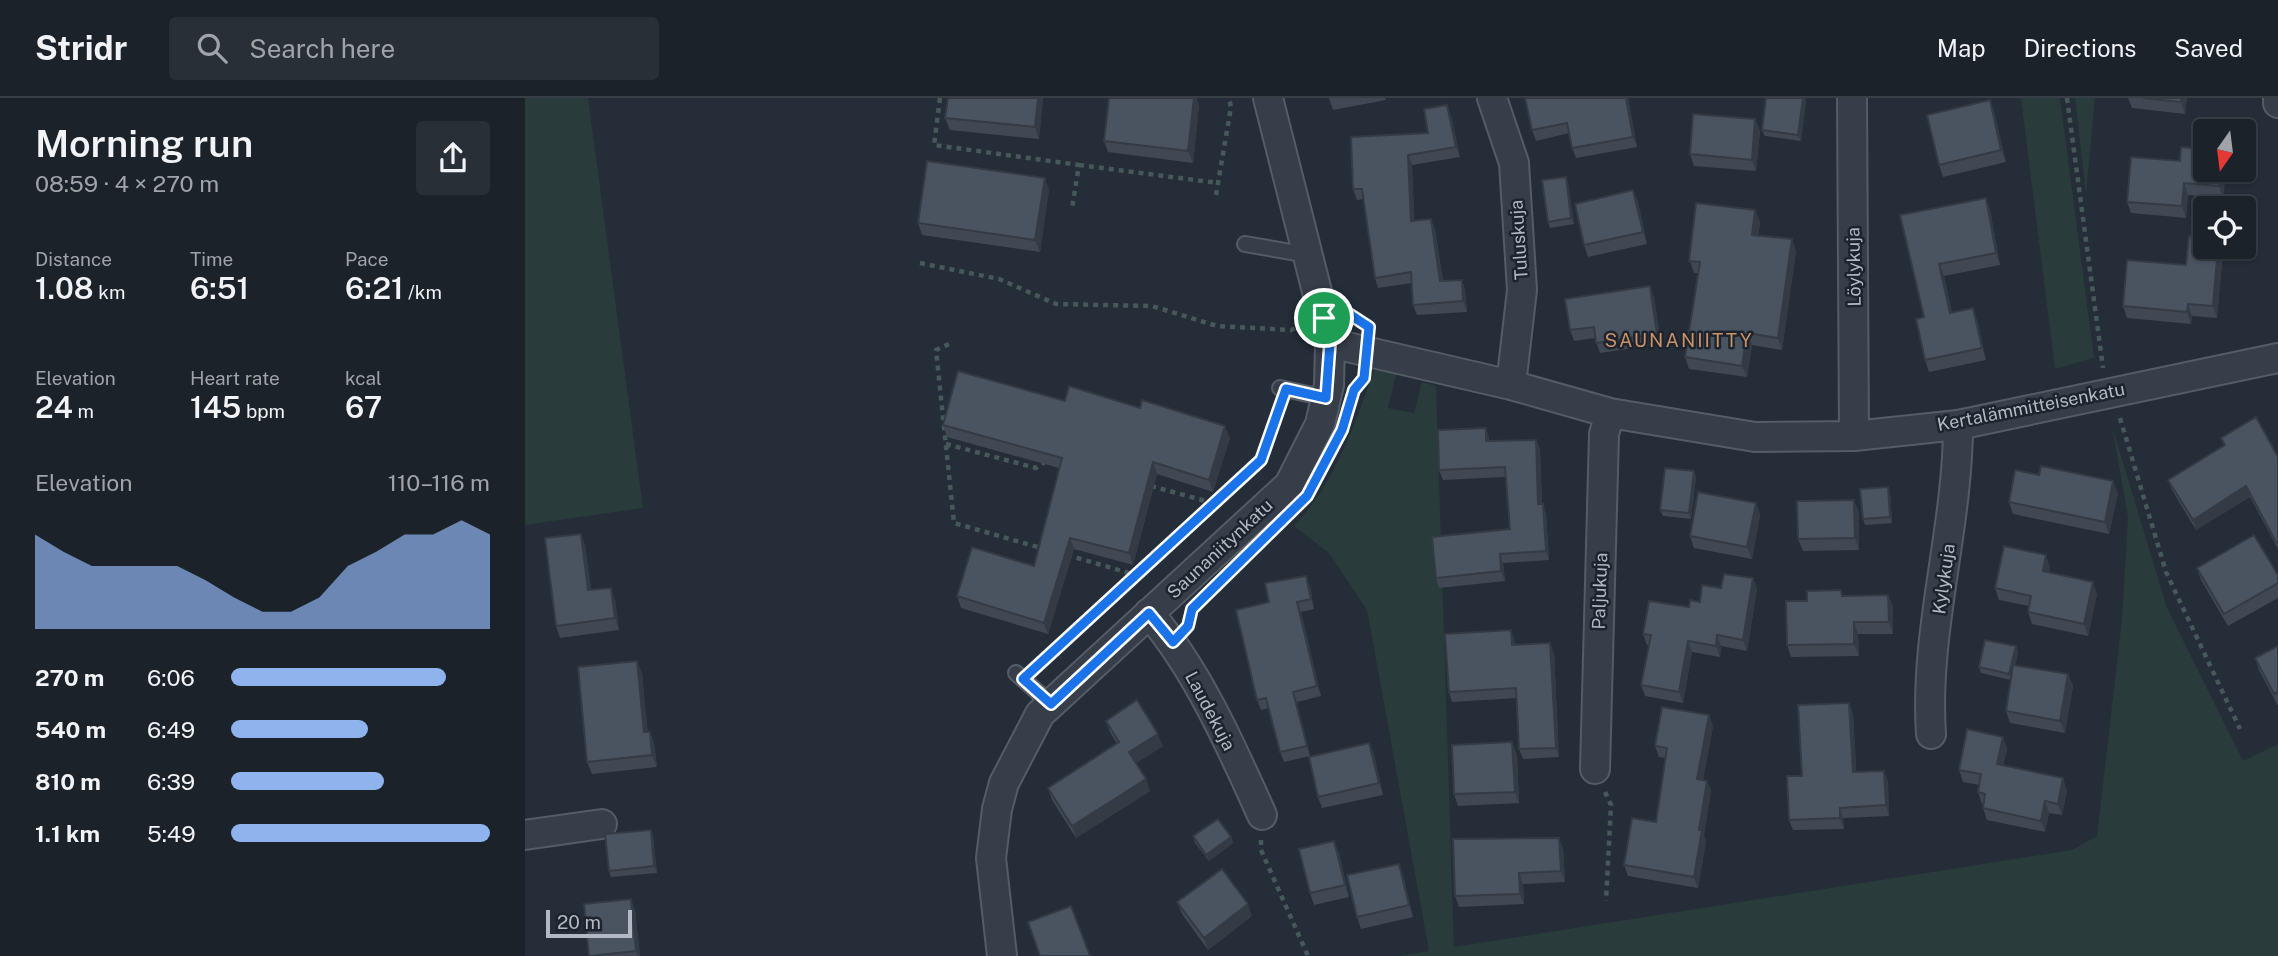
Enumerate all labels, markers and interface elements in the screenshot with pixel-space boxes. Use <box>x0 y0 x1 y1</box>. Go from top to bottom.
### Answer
search box <box>169 17 659 80</box>
text: Stridr <box>35 29 127 67</box>
icon: search <box>193 29 231 67</box>
text: Search here <box>249 33 395 64</box>
text: Map <box>1937 34 1986 62</box>
text: Directions <box>2024 34 2136 62</box>
text: Saved <box>2174 34 2243 62</box>
north arrow <box>2193 119 2256 182</box>
map controls <box>2193 119 2256 259</box>
text: Morning run <box>35 121 253 166</box>
button: share <box>416 121 490 195</box>
text: 08:59 · 4 × 270 m <box>35 170 219 197</box>
button: locate <box>2193 196 2256 259</box>
street label: Tuluskuja <box>1505 199 1532 281</box>
street label: Löylykuja <box>1842 227 1865 307</box>
text: Distance <box>35 248 112 270</box>
text: Time <box>190 248 233 270</box>
text: Pace <box>345 248 388 270</box>
text: 1.08 <box>35 270 94 306</box>
text: 6:51 <box>190 270 249 306</box>
text: 6:21 <box>345 270 403 306</box>
text: km <box>94 281 125 303</box>
text: /km <box>403 281 442 303</box>
pin <box>1294 288 1354 348</box>
icon: arrive <box>1305 299 1343 337</box>
district label: SAUNANIITTY <box>1605 329 1753 351</box>
text: Elevation <box>35 367 116 389</box>
text: Heart rate <box>190 367 280 389</box>
text: kcal <box>345 367 382 389</box>
street label: Kertalämmitteisenkatu <box>1935 378 2126 435</box>
text: 24 <box>35 389 73 425</box>
text: 145 <box>190 389 241 425</box>
text: 67 <box>345 389 382 425</box>
text: m <box>73 400 94 422</box>
text: bpm <box>241 400 285 422</box>
text: Elevation <box>35 469 133 496</box>
text: 110–116 m <box>388 469 490 496</box>
street label: Saunaniitynkatu <box>1163 495 1277 603</box>
street label: Kylykuja <box>1928 542 1959 616</box>
street label: Paljukuja <box>1588 552 1611 630</box>
text: 270 m <box>35 664 104 691</box>
text: 6:06 <box>147 664 195 691</box>
street label: Laudekuja <box>1181 668 1240 754</box>
text: 540 m <box>35 716 106 743</box>
text: 6:49 <box>147 716 195 743</box>
text: 810 m <box>35 768 101 795</box>
text: 6:39 <box>147 768 195 795</box>
text: 1.1 km <box>35 820 100 847</box>
text: 5:49 <box>147 820 196 847</box>
scale bar <box>546 907 632 939</box>
text: 20 m <box>557 911 601 933</box>

